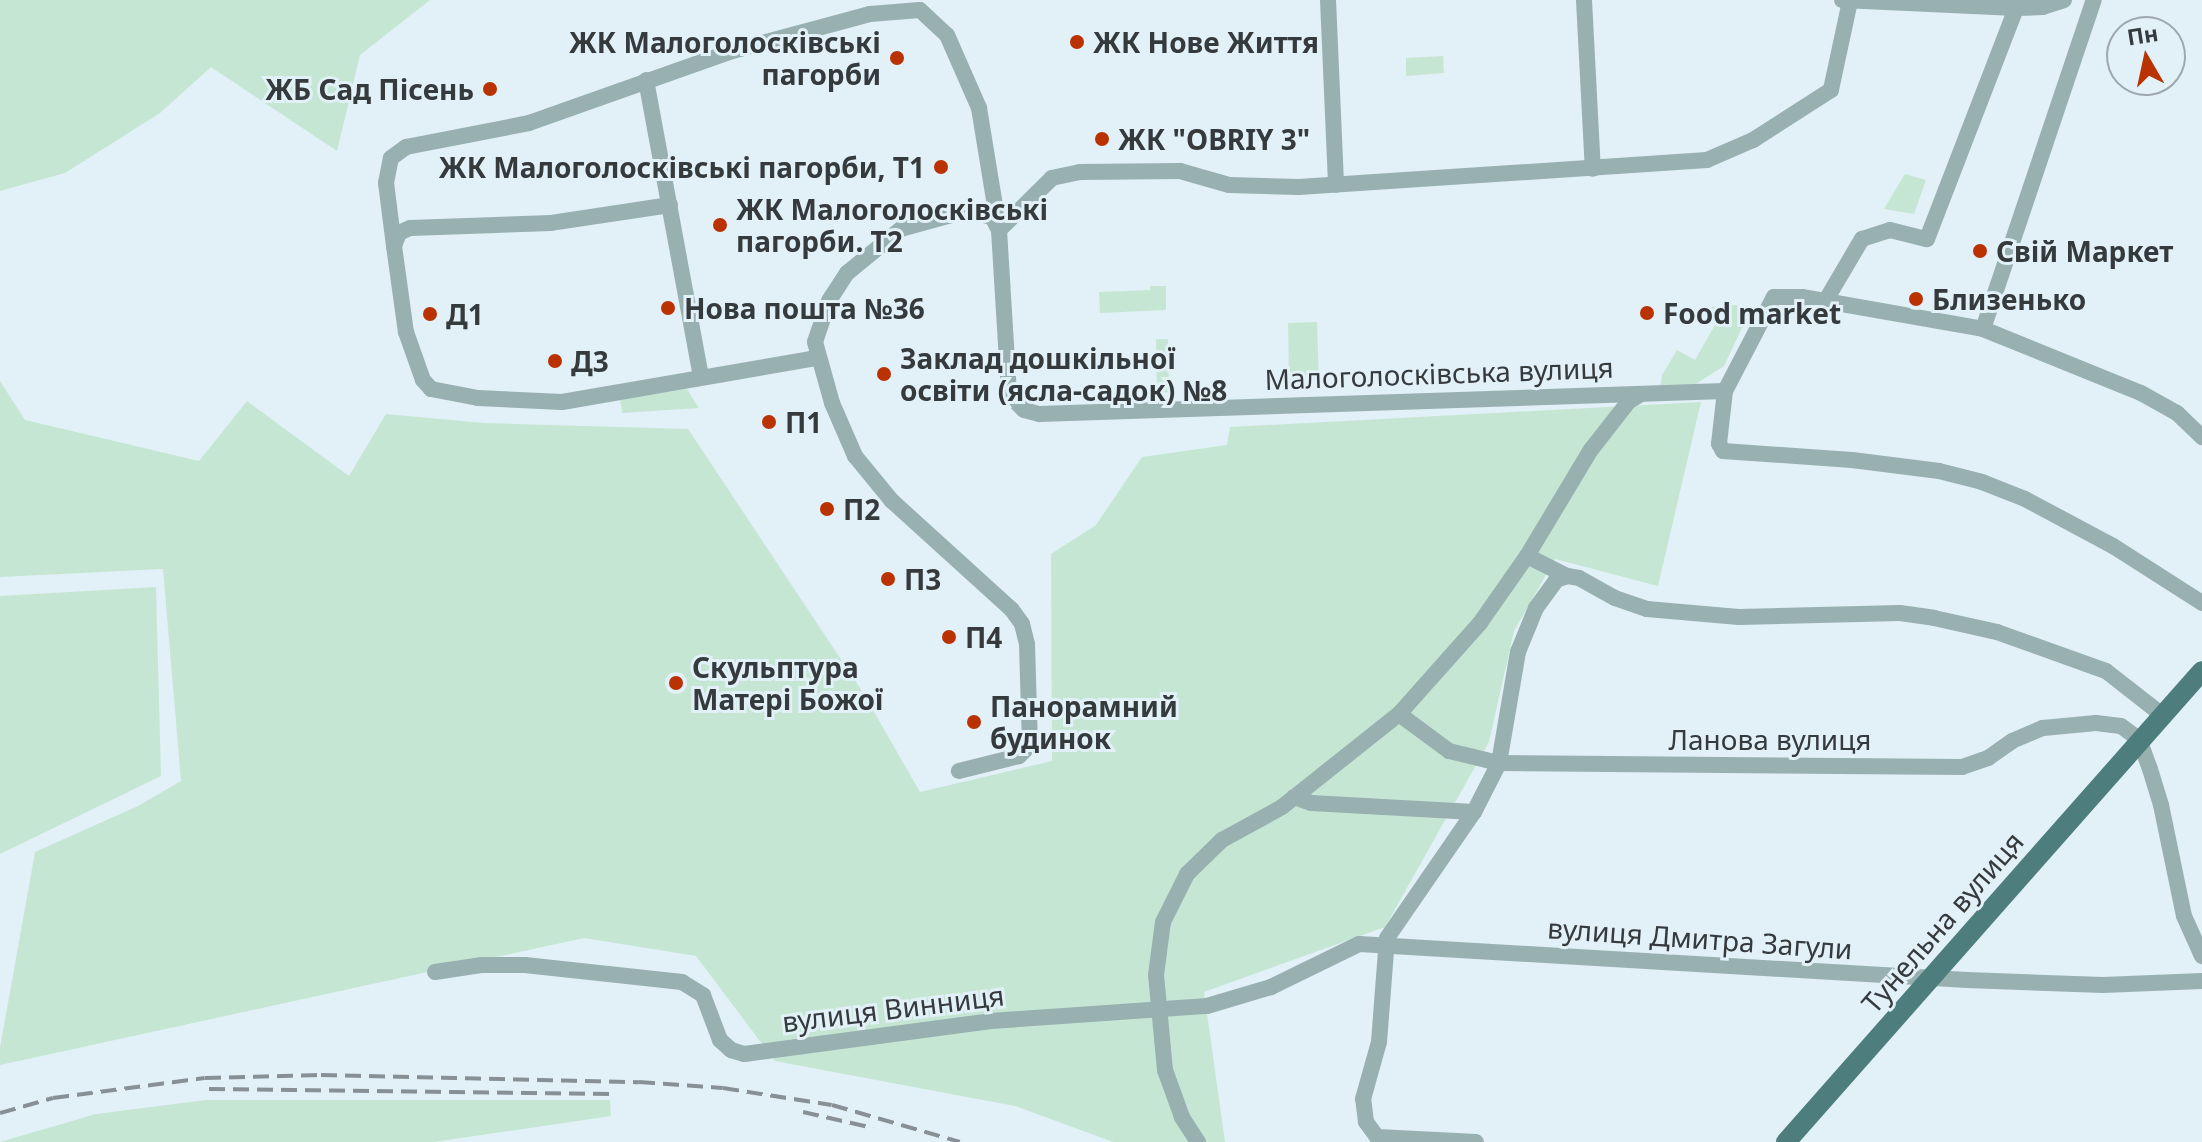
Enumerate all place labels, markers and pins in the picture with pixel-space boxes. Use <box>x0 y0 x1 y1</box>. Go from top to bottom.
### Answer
place label: ЖК Малоголосківські пагорби <box>569 25 881 91</box>
place label: ЖК Нове Життя <box>1093 25 1319 59</box>
marker: ЖК Нове Життя <box>1068 33 1086 51</box>
marker: ЖК Малоголосківські пагорби <box>888 49 906 67</box>
place label: ЖБ Сад Пісень <box>265 72 474 106</box>
marker: ЖБ Сад Пісень <box>481 80 499 98</box>
place label: ЖК "OBRIY 3" <box>1118 122 1310 156</box>
marker: ЖК "OBRIY 3" <box>1093 130 1111 148</box>
place label: ЖК Малоголосківські пагорби, Т1 <box>439 150 925 184</box>
marker: ЖК Малоголосківські пагорби, Т1 <box>932 158 950 176</box>
place label: ЖК Малоголосківські пагорби. Т2 <box>736 192 1048 258</box>
marker: ЖК Малоголосківські пагорби. Т2 <box>711 216 729 234</box>
place label: Свій Маркет <box>1996 234 2173 268</box>
marker: Свій Маркет <box>1971 242 1989 260</box>
place label: Близенько <box>1932 282 2086 316</box>
marker: Близенько <box>1907 290 1925 308</box>
place label: Нова пошта №36 <box>684 291 925 325</box>
place label: Food market <box>1663 296 1841 330</box>
place label: Д1 <box>446 297 484 331</box>
marker: Нова пошта №36 <box>659 299 677 317</box>
marker: Food market <box>1638 304 1656 322</box>
marker: Д1 <box>421 305 439 323</box>
place label: Заклад дошкільної освіти (ясла-садок) №8 <box>900 341 1227 407</box>
place label: Д3 <box>571 344 609 378</box>
marker: Д3 <box>546 352 564 370</box>
marker: Заклад дошкільної освіти (ясла-садок) №8 <box>875 365 893 383</box>
place label: П1 <box>785 405 822 439</box>
marker: П1 <box>760 413 778 431</box>
place label: П2 <box>843 492 880 526</box>
marker: П2 <box>818 500 836 518</box>
place label: П3 <box>904 562 941 596</box>
marker: П3 <box>879 570 897 588</box>
place label: П4 <box>965 620 1002 654</box>
marker: П4 <box>940 628 958 646</box>
place label: Скульптура Матері Божої <box>692 650 883 716</box>
marker: Скульптура Матері Божої <box>667 674 685 692</box>
place label: Панорамний будинок <box>990 689 1178 755</box>
marker: Панорамний будинок <box>965 713 983 731</box>

